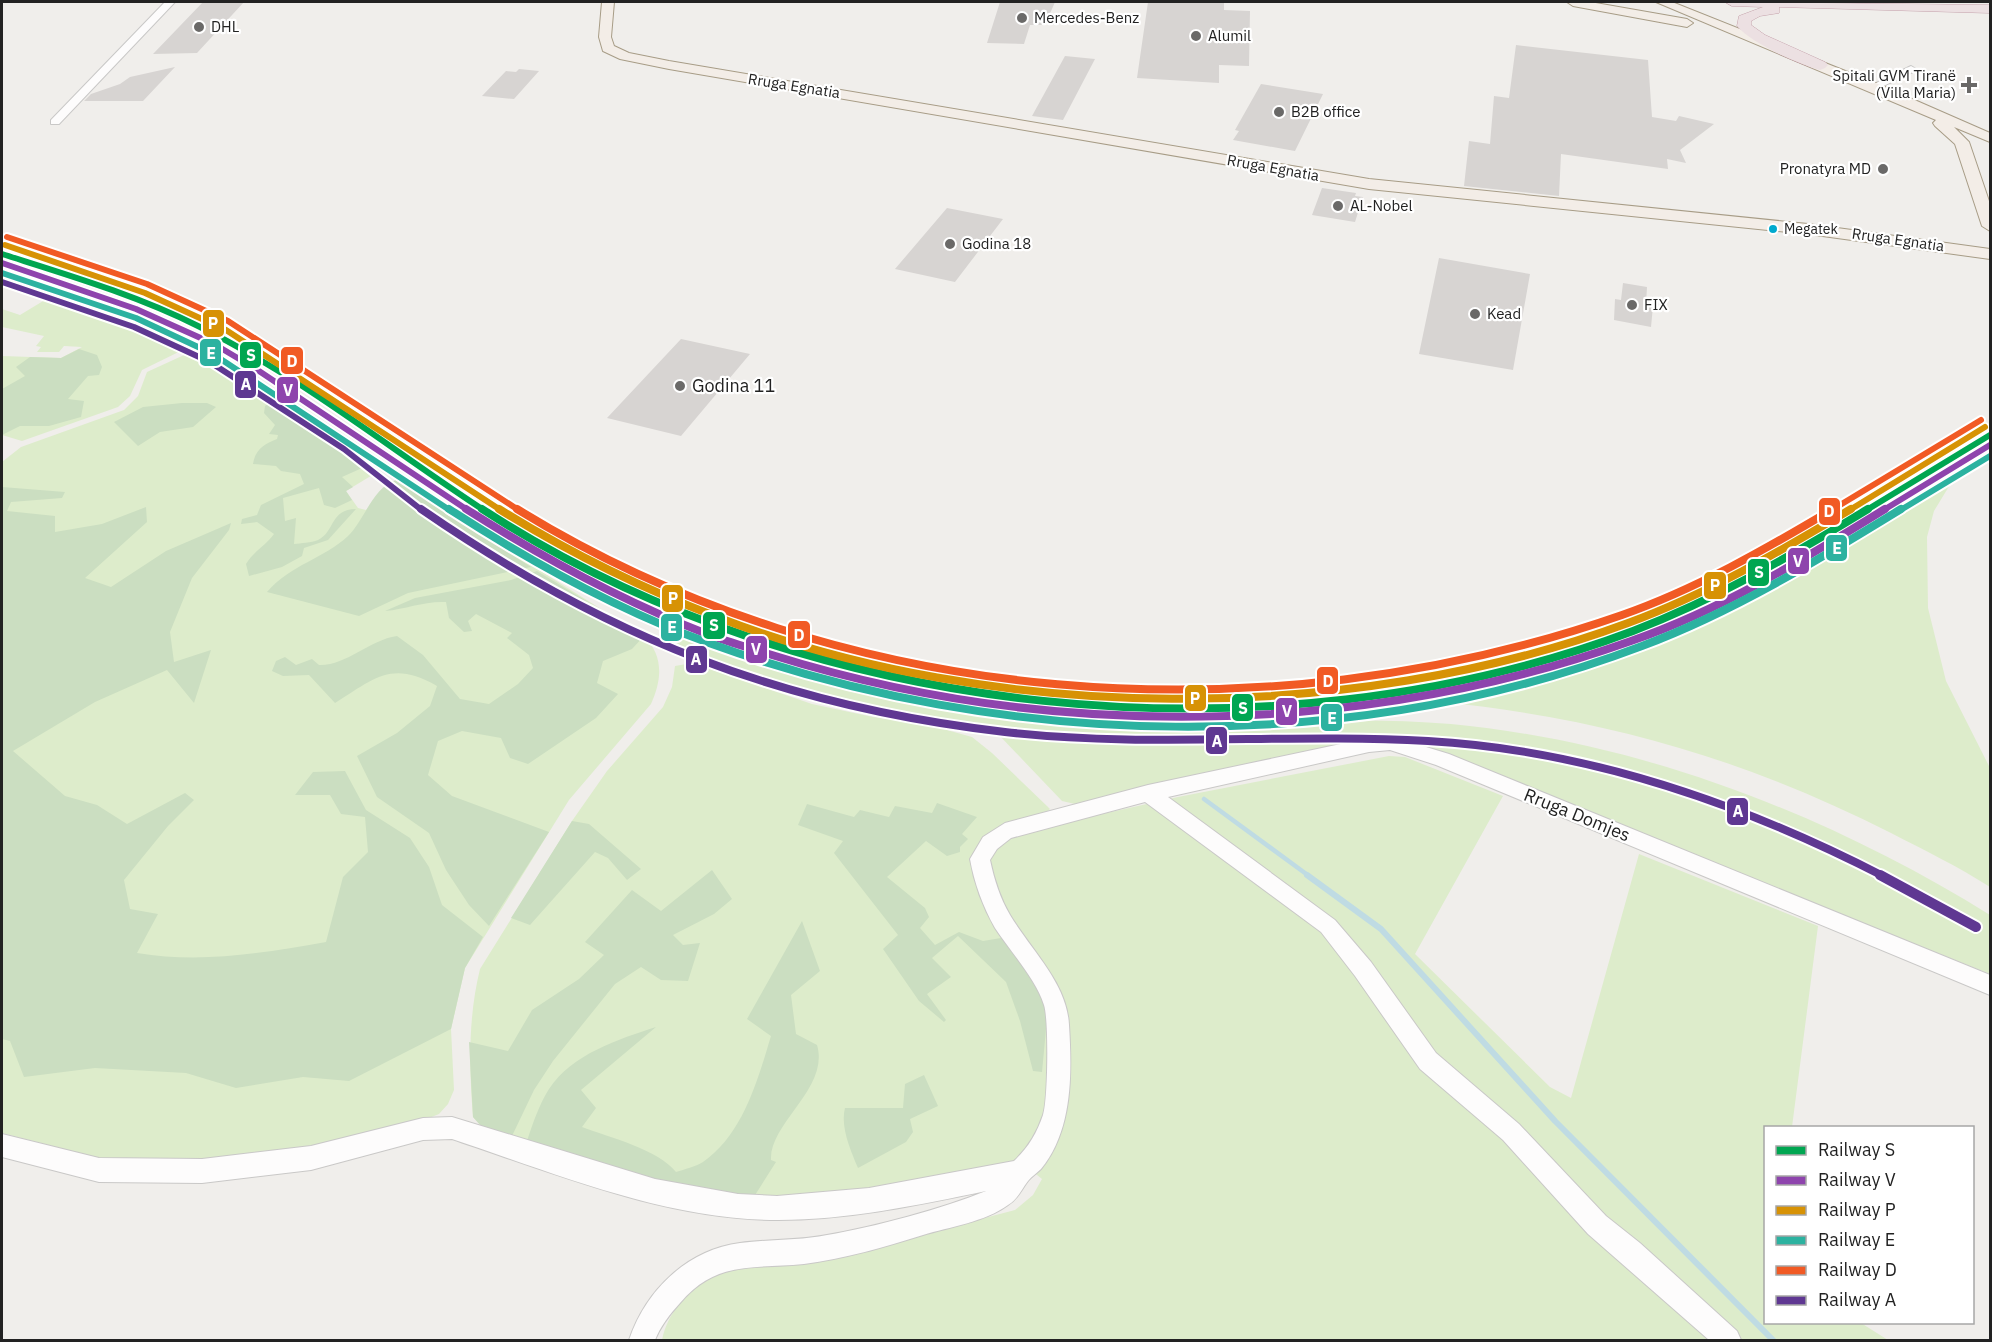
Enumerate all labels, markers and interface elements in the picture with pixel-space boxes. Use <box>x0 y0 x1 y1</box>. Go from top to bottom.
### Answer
place label: Mercedes-Benz <box>1034 8 1139 27</box>
marker: Mercedes-Benz <box>1015 11 1029 25</box>
place label: DHL <box>211 17 240 36</box>
marker: DHL <box>192 20 206 34</box>
place label: Alumil <box>1208 26 1251 45</box>
marker: Alumil <box>1189 29 1203 43</box>
place label: Spitali GVM Tiranë (Villa Maria) <box>1833 66 1956 102</box>
street label: Rruga Egnatia <box>747 69 842 102</box>
marker: Spitali GVM Tiranë (Villa Maria) <box>1960 76 1978 94</box>
place label: B2B office <box>1291 102 1361 121</box>
marker: B2B office <box>1272 105 1286 119</box>
street label: Rruga Egnatia <box>1226 150 1321 185</box>
place label: Pronatyra MD <box>1780 159 1871 178</box>
marker: Pronatyra MD <box>1876 162 1890 176</box>
place label: AL-Nobel <box>1350 196 1413 215</box>
marker: AL-Nobel <box>1331 199 1345 213</box>
place label: Megatek <box>1784 220 1838 238</box>
marker: Megatek <box>1767 223 1779 235</box>
street label: Rruga Egnatia <box>1851 224 1946 255</box>
place label: Godina 18 <box>962 234 1031 253</box>
marker: Godina 18 <box>943 237 957 251</box>
place label: FIX <box>1644 295 1668 314</box>
marker: FIX <box>1625 298 1639 312</box>
place label: Kead <box>1487 304 1521 323</box>
marker: Kead <box>1468 307 1482 321</box>
line badge: P <box>202 309 225 338</box>
text: P <box>208 313 218 333</box>
line badge: E <box>199 338 222 367</box>
line badge: S <box>239 341 262 369</box>
text: E <box>206 343 216 363</box>
text: S <box>246 345 256 365</box>
line badge: D <box>280 346 304 375</box>
text: D <box>286 351 298 371</box>
line badge: A <box>234 370 257 399</box>
text: A <box>241 374 252 394</box>
place label: Godina 11 <box>692 374 775 397</box>
line badge: V <box>276 376 299 404</box>
marker: Godina 11 <box>673 379 687 393</box>
text: V <box>283 380 294 400</box>
line badge: D <box>1818 497 1841 526</box>
text: D <box>1823 501 1835 521</box>
line badge: E <box>1825 534 1848 562</box>
text: E <box>1832 538 1842 558</box>
line badge: V <box>1787 547 1810 575</box>
text: V <box>1793 551 1804 571</box>
line badge: S <box>1747 558 1770 587</box>
text: S <box>1754 562 1764 582</box>
line badge: P <box>1703 571 1727 600</box>
text: P <box>1710 575 1720 595</box>
line badge: P <box>661 584 684 613</box>
text: P <box>668 588 678 608</box>
line badge: S <box>702 611 726 640</box>
line badge: E <box>660 613 683 642</box>
text: S <box>709 615 719 635</box>
text: E <box>667 617 677 637</box>
line badge: D <box>787 620 811 649</box>
text: D <box>793 625 805 645</box>
line badge: V <box>745 635 768 664</box>
text: V <box>751 639 762 659</box>
line badge: A <box>685 645 708 674</box>
text: A <box>691 649 702 669</box>
line badge: D <box>1316 666 1339 695</box>
text: D <box>1322 671 1334 691</box>
line badge: P <box>1184 684 1207 712</box>
text: P <box>1190 688 1200 708</box>
line badge: S <box>1231 693 1254 722</box>
line badge: V <box>1275 697 1298 726</box>
text: S <box>1238 698 1248 718</box>
text: V <box>1282 701 1293 721</box>
line badge: E <box>1320 703 1343 732</box>
text: E <box>1327 708 1337 728</box>
line badge: A <box>1205 726 1228 755</box>
text: A <box>1212 731 1223 751</box>
street label: Rruga Domjes <box>1521 783 1634 846</box>
line badge: A <box>1726 797 1749 826</box>
text: A <box>1733 801 1744 821</box>
legend <box>1764 1126 1974 1324</box>
text: Railway S <box>1818 1138 1895 1161</box>
text: Railway V <box>1818 1168 1896 1191</box>
text: Railway P <box>1818 1198 1896 1221</box>
text: Railway E <box>1818 1228 1895 1251</box>
text: Railway D <box>1818 1258 1897 1281</box>
text: Railway A <box>1818 1288 1897 1311</box>

